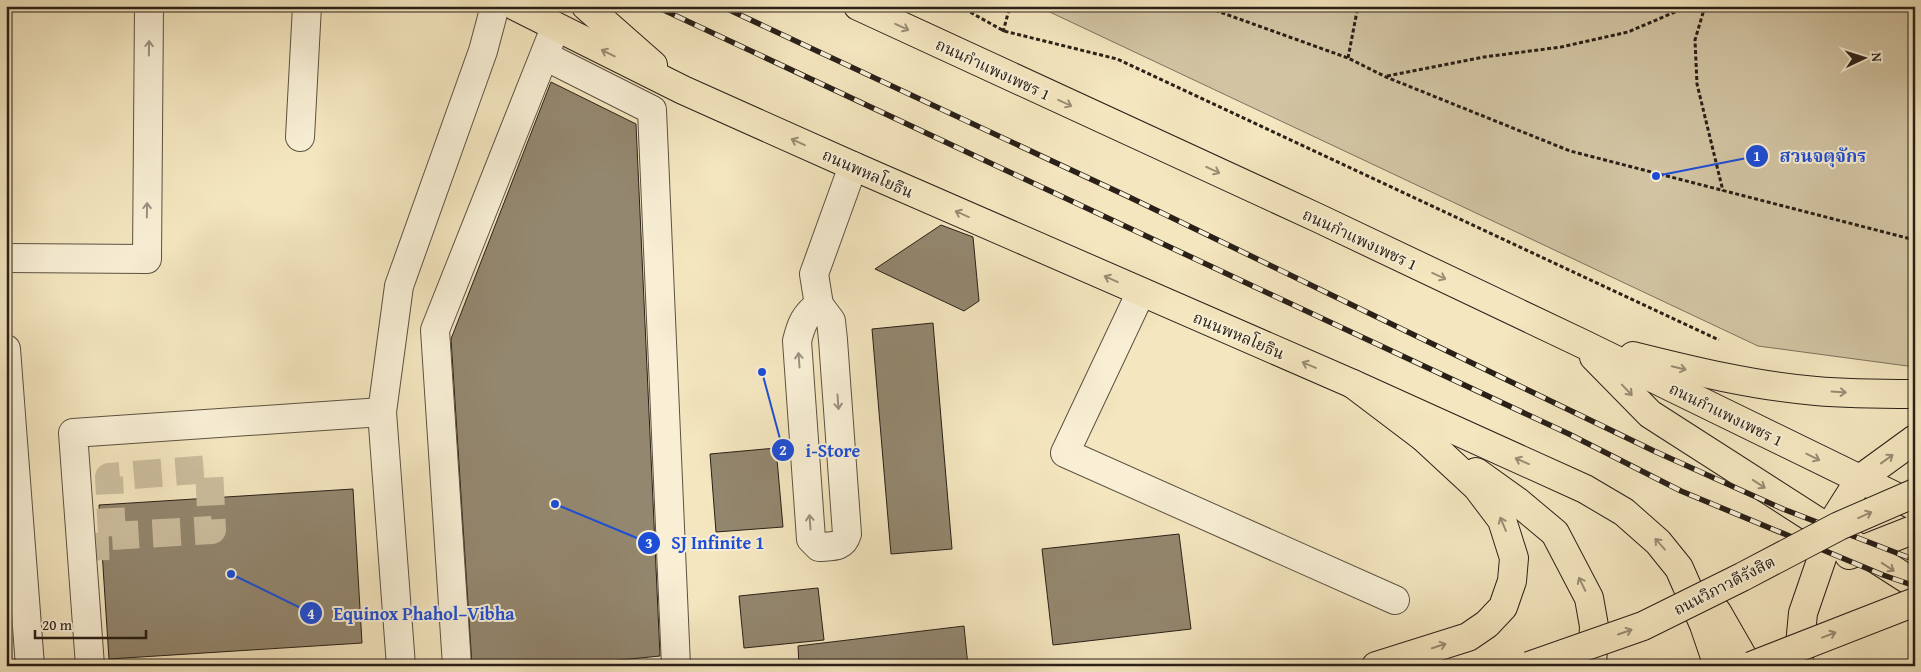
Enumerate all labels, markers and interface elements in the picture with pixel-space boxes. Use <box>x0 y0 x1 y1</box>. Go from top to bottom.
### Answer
one-way arrow <box>894 23 909 32</box>
street label: ถนนกำแพงเพชร 1 <box>932 32 1054 106</box>
north arrow <box>1838 32 1888 82</box>
one-way arrow <box>144 40 154 56</box>
one-way arrow <box>601 48 616 57</box>
text: N <box>1867 52 1887 63</box>
one-way arrow <box>1057 98 1072 108</box>
one-way arrow <box>791 136 806 146</box>
callout: สวนจตุจักร <box>1745 139 1877 172</box>
street label: ถนนพหลโยธิน <box>819 142 917 204</box>
text: สวนจตุจักร <box>1780 142 1866 169</box>
text: 1 <box>1753 145 1761 166</box>
one-way arrow <box>1205 166 1220 176</box>
street label: ถนนกำแพงเพชร 1 <box>1299 202 1421 276</box>
one-way arrow <box>142 203 152 219</box>
one-way arrow <box>955 209 970 219</box>
one-way arrow <box>1431 272 1446 281</box>
one-way arrow <box>1104 274 1119 284</box>
street label: ถนนพหลโยธิน <box>1189 305 1289 365</box>
one-way arrow <box>794 352 803 368</box>
one-way arrow <box>1302 359 1317 369</box>
one-way arrow <box>1671 363 1687 373</box>
street label: ถนนกำแพงเพชร 1 <box>1665 376 1787 452</box>
one-way arrow <box>1621 384 1633 397</box>
one-way arrow <box>1831 388 1847 397</box>
one-way arrow <box>833 393 842 409</box>
callout: i-Store <box>771 434 870 467</box>
text: i-Store <box>806 437 861 464</box>
text: 2 <box>779 439 787 460</box>
one-way arrow <box>1806 452 1821 462</box>
one-way arrow <box>1880 453 1893 464</box>
one-way arrow <box>1515 455 1530 465</box>
one-way arrow <box>1752 479 1766 489</box>
one-way arrow <box>1857 509 1872 519</box>
one-way arrow <box>805 514 815 530</box>
one-way arrow <box>1498 517 1507 532</box>
callout: SJ Infinite 1 <box>636 527 774 560</box>
text: SJ Infinite 1 <box>671 529 765 556</box>
text: 3 <box>645 532 653 553</box>
one-way arrow <box>1654 538 1665 551</box>
street label: ถนนวิภาวดีรังสิต <box>1669 549 1779 621</box>
one-way arrow <box>1881 562 1895 572</box>
one-way arrow <box>1577 577 1586 592</box>
callout: Equinox Phahol–Vibha <box>299 597 525 630</box>
text: Equinox Phahol–Vibha <box>333 600 515 627</box>
text: 4 <box>307 603 315 624</box>
scale bar <box>35 607 146 639</box>
text: 20 m <box>42 614 73 635</box>
one-way arrow <box>1616 627 1632 637</box>
one-way arrow <box>1821 630 1836 639</box>
one-way arrow <box>1431 640 1447 650</box>

